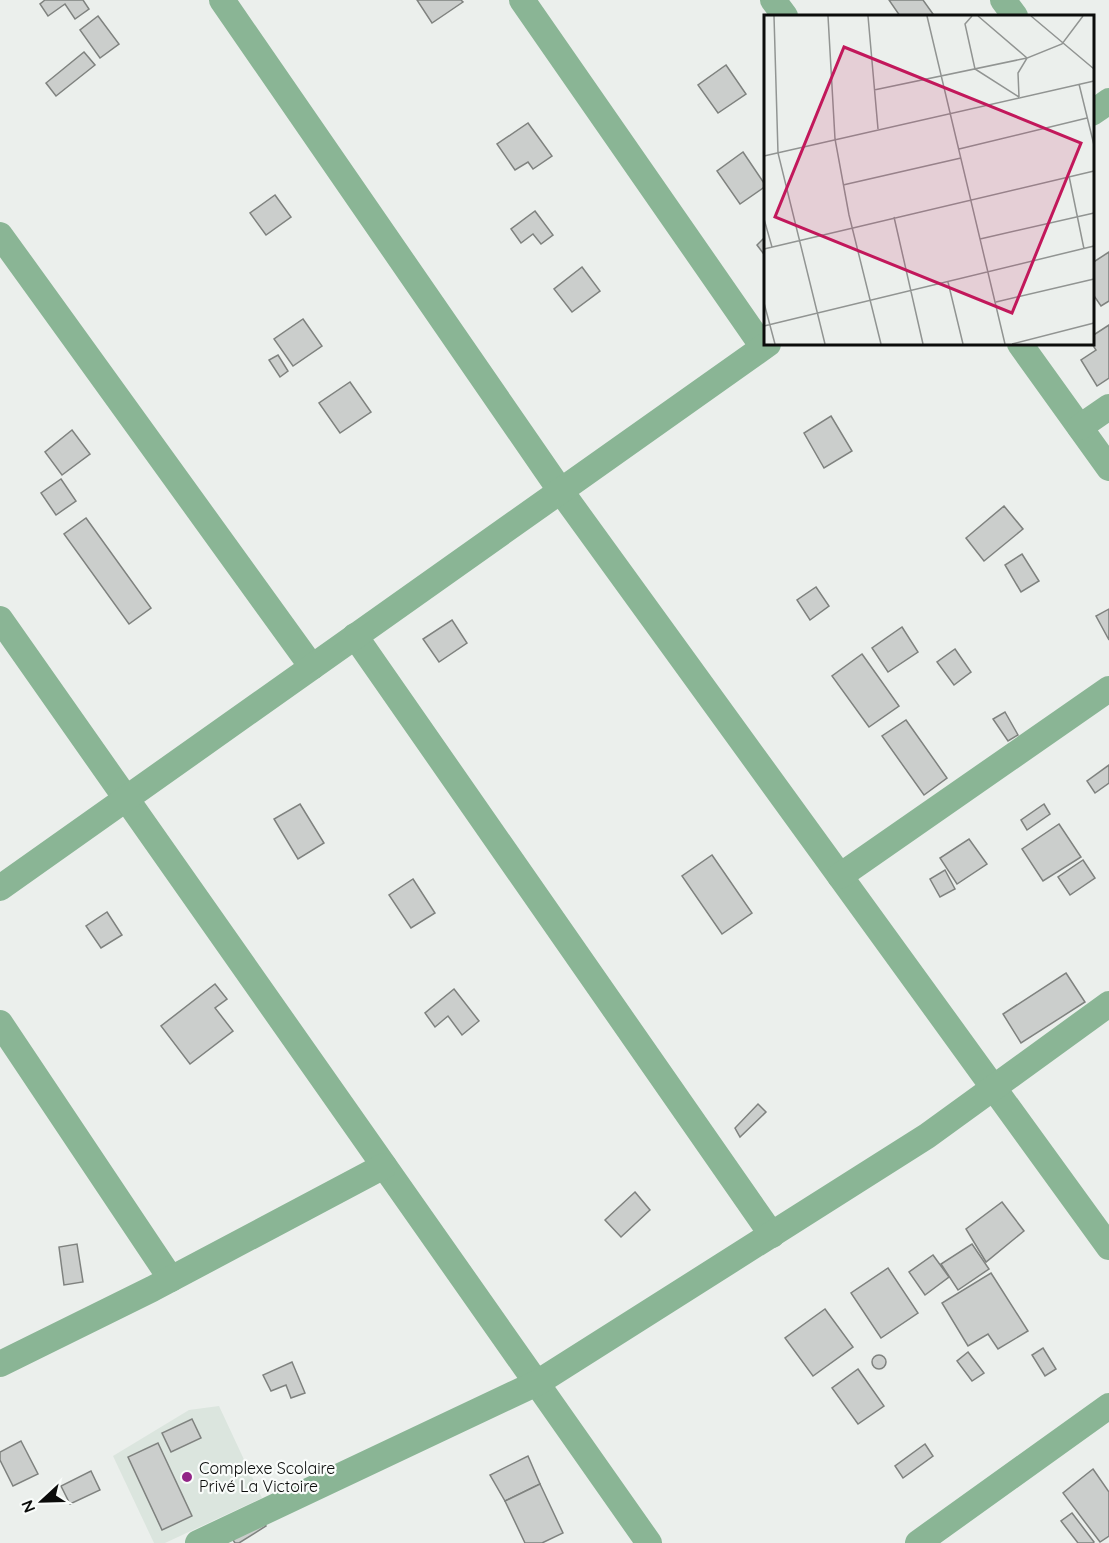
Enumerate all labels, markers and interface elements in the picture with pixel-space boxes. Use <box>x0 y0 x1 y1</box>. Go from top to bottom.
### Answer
inset map <box>764 15 1094 345</box>
place label: Complexe Scolaire Privé La Victoire <box>199 1458 335 1496</box>
marker: Complexe Scolaire Privé La Victoire <box>180 1470 194 1484</box>
north arrow <box>12 1471 72 1531</box>
text: N <box>17 1497 40 1516</box>

